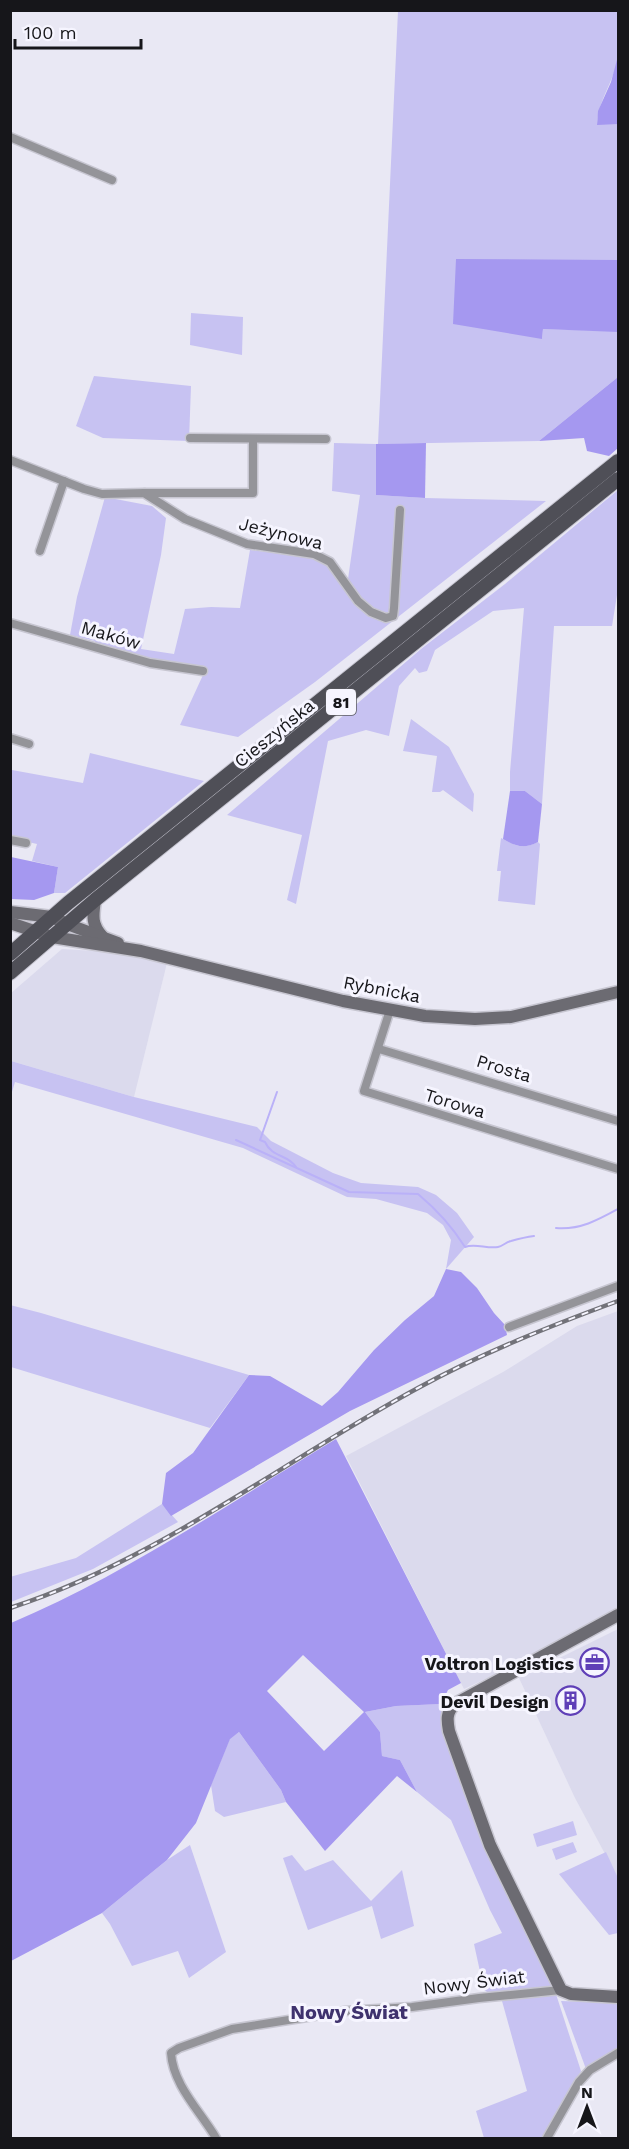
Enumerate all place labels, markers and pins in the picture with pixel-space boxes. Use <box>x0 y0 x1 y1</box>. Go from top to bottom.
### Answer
office icon: Voltron Logistics <box>579 1647 611 1679</box>
place label: Voltron Logistics <box>425 1653 574 1674</box>
building icon: Devil Design <box>554 1685 586 1717</box>
place label: Devil Design <box>440 1691 549 1712</box>

